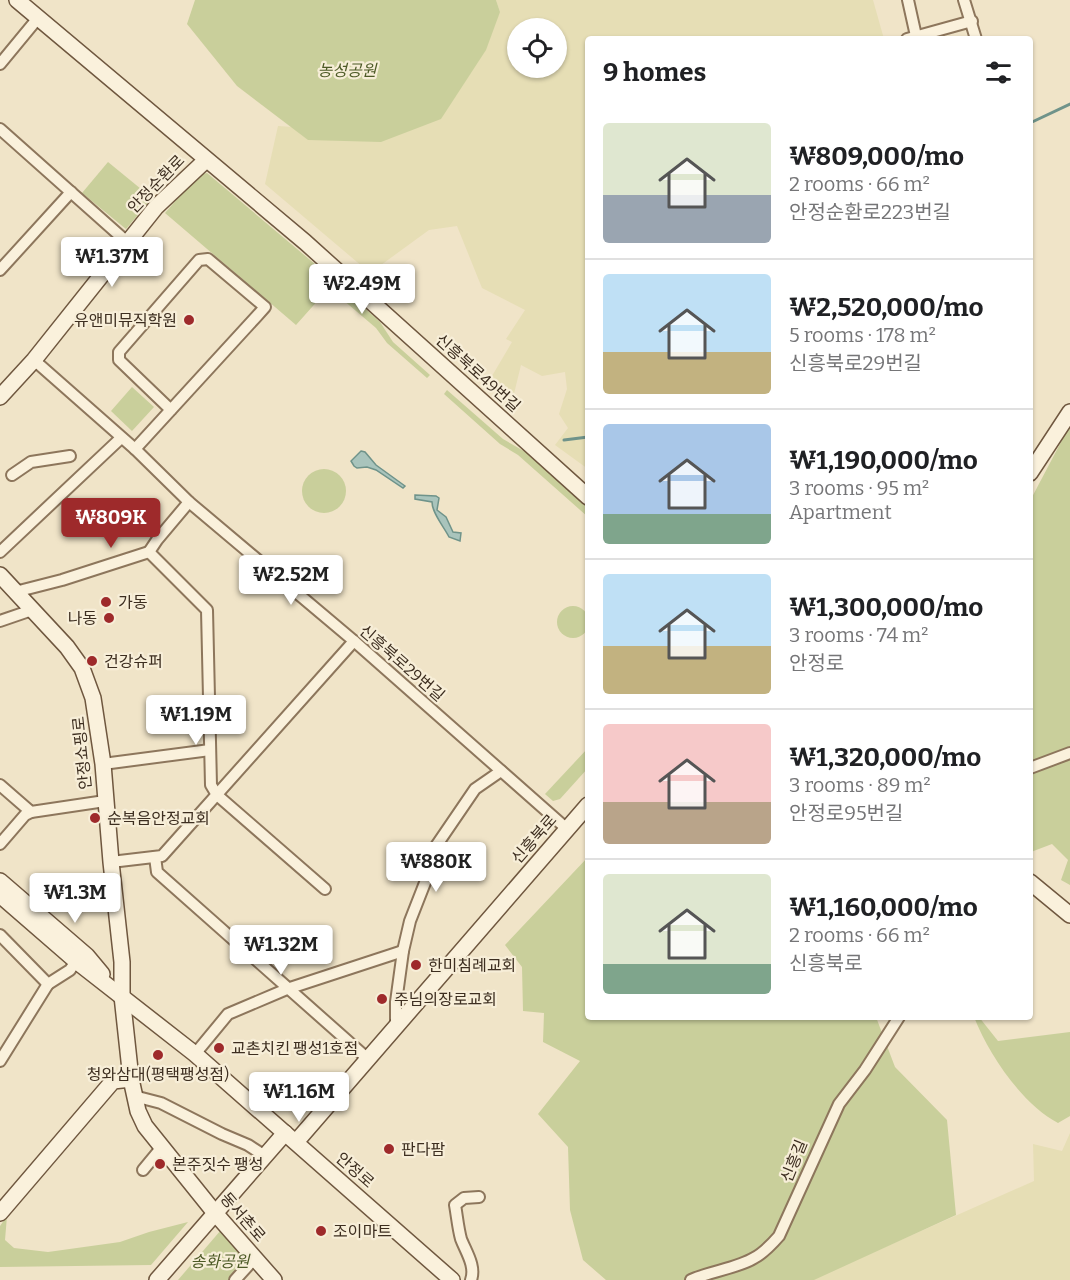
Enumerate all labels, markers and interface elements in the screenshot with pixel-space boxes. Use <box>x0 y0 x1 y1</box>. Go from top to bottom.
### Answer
map controls <box>507 18 567 78</box>
button: locate <box>507 18 567 78</box>
icon: filters <box>982 56 1015 89</box>
text: 9 homes <box>603 57 706 88</box>
park label: 농성공원 <box>318 61 378 80</box>
text: ₩809,000/mo <box>789 141 964 172</box>
icon: home <box>651 147 723 219</box>
street label: 안정순환로 <box>124 151 189 217</box>
text: 2 rooms · 66 m² <box>789 172 930 196</box>
text: 안정순환로223번길 <box>789 200 951 224</box>
pin: ₩1.37M <box>63 237 161 288</box>
text: ₩1.37M <box>75 244 149 268</box>
pin: ₩2.49M <box>313 264 411 315</box>
text: ₩2.49M <box>323 271 401 295</box>
text: ₩2,520,000/mo <box>789 292 983 323</box>
icon: home <box>651 298 723 370</box>
place label: 유앤미뮤직학원 <box>74 311 177 330</box>
marker: 유앤미뮤직학원 <box>182 313 196 327</box>
text: 5 rooms · 178 m² <box>789 323 936 347</box>
street label: 신흥북로49번길 <box>432 330 524 416</box>
text: 신흥북로29번길 <box>789 351 922 375</box>
text: ₩1,190,000/mo <box>789 445 978 476</box>
icon: home <box>651 448 723 520</box>
text: 3 rooms · 95 m² <box>789 476 929 500</box>
pin: ₩809K <box>69 498 153 549</box>
text: Apartment <box>789 500 892 524</box>
text: ₩809K <box>75 505 147 529</box>
pin: ₩2.52M <box>242 555 340 606</box>
text: ₩2.52M <box>253 562 329 586</box>
text: ₩1,300,000/mo <box>789 592 983 623</box>
place label: 가동 <box>118 593 148 612</box>
marker: 가동 <box>99 595 113 609</box>
icon: home <box>651 598 723 670</box>
place label: 나동 <box>68 609 97 628</box>
marker: 나동 <box>102 611 116 625</box>
street label: 신흥북로29번길 <box>356 621 448 705</box>
text: 3 rooms · 74 m² <box>789 623 928 647</box>
text: 안정로 <box>789 651 844 675</box>
place label: 건강슈퍼 <box>104 652 163 671</box>
marker: 건강슈퍼 <box>85 654 99 668</box>
pin: ₩1.19M <box>147 695 245 746</box>
text: ₩1.19M <box>160 702 232 726</box>
street label: 안정쇼핑로 <box>69 715 95 791</box>
text: ₩1,320,000/mo <box>789 742 981 773</box>
icon: home <box>651 748 723 820</box>
text: 3 rooms · 89 m² <box>789 773 931 797</box>
text: 안정로95번길 <box>789 801 903 825</box>
place label: 순복음안정교회 <box>107 809 210 828</box>
street label: 신흥북로 <box>508 810 561 867</box>
marker: 순복음안정교회 <box>88 811 102 825</box>
pin: ₩880K <box>394 842 478 893</box>
text: ₩880K <box>400 849 472 873</box>
pin: ₩1.3M <box>33 873 117 924</box>
text: ₩1.3M <box>44 880 106 904</box>
text: ₩1,160,000/mo <box>789 892 978 923</box>
icon: home <box>651 898 723 970</box>
text: 2 rooms · 66 m² <box>789 923 930 947</box>
pin: ₩1.32M <box>232 925 330 976</box>
text: ₩1.32M <box>244 932 318 956</box>
text: 신흥북로 <box>789 951 863 975</box>
place label: 한미침례교회 <box>428 956 516 975</box>
marker: 한미침례교회 <box>409 958 423 972</box>
place label: 주님의장로교회 <box>394 990 497 1009</box>
marker: 주님의장로교회 <box>375 992 389 1006</box>
place label: 교촌치킨 팽성1호점 <box>231 1039 358 1058</box>
marker: 교촌치킨 팽성1호점 <box>212 1041 226 1055</box>
marker: 청와삼대(평택팽성점) <box>151 1048 165 1062</box>
place label: 청와삼대(평택팽성점) <box>87 1065 229 1084</box>
pin: ₩1.16M <box>250 1072 348 1123</box>
text: ₩1.16M <box>263 1079 335 1103</box>
street label: 신흥길 <box>777 1137 811 1185</box>
place label: 판다팜 <box>401 1140 445 1159</box>
marker: 판다팜 <box>382 1142 396 1156</box>
street label: 안정로 <box>332 1148 378 1192</box>
place label: 본주짓수 팽성 <box>172 1155 264 1174</box>
marker: 본주짓수 팽성 <box>153 1157 167 1171</box>
street label: 동서촌로 <box>217 1189 270 1246</box>
place label: 조이마트 <box>333 1222 392 1241</box>
marker: 조이마트 <box>314 1224 328 1238</box>
park label: 송화공원 <box>191 1252 251 1271</box>

